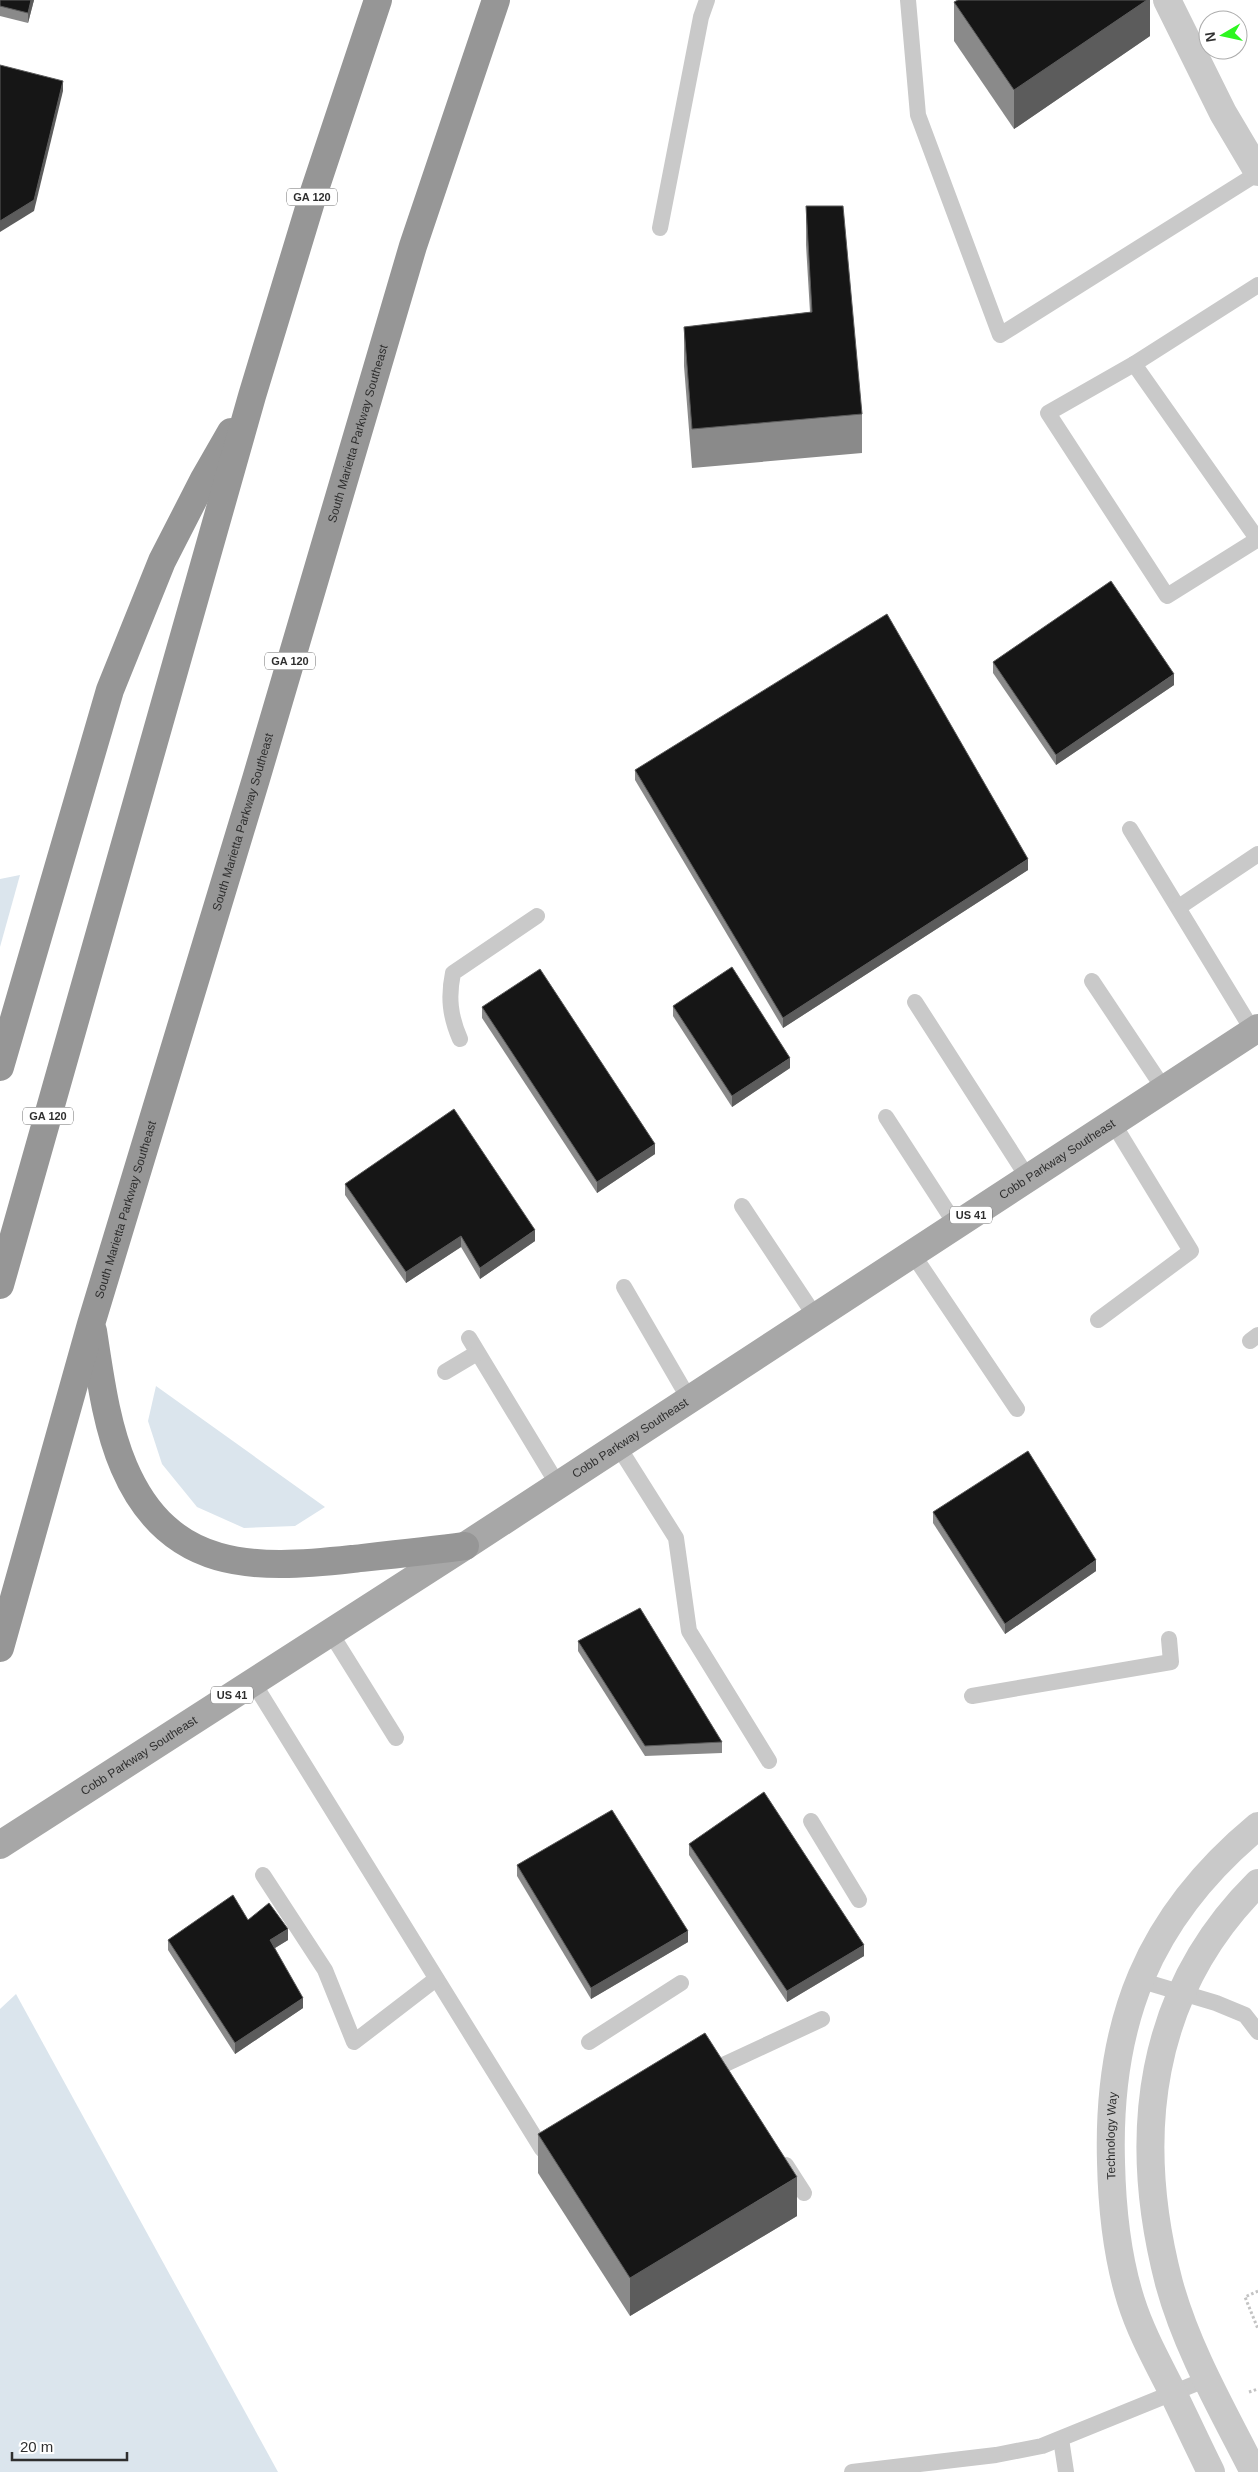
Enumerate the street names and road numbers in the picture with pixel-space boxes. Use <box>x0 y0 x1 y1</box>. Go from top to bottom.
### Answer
road number: GA 120 <box>287 188 337 206</box>
street label: South Marietta Parkway Southeast <box>325 342 391 524</box>
road number: GA 120 <box>265 652 315 669</box>
street label: South Marietta Parkway Southeast <box>209 731 276 913</box>
road number: GA 120 <box>23 1108 73 1124</box>
street label: Cobb Parkway Southeast <box>996 1116 1118 1202</box>
street label: South Marietta Parkway Southeast <box>92 1118 159 1300</box>
road number: US 41 <box>950 1206 992 1224</box>
street label: Cobb Parkway Southeast <box>569 1395 691 1481</box>
road number: US 41 <box>211 1686 253 1704</box>
street label: Cobb Parkway Southeast <box>78 1713 200 1798</box>
street label: Technology Way <box>1104 2091 1120 2180</box>

